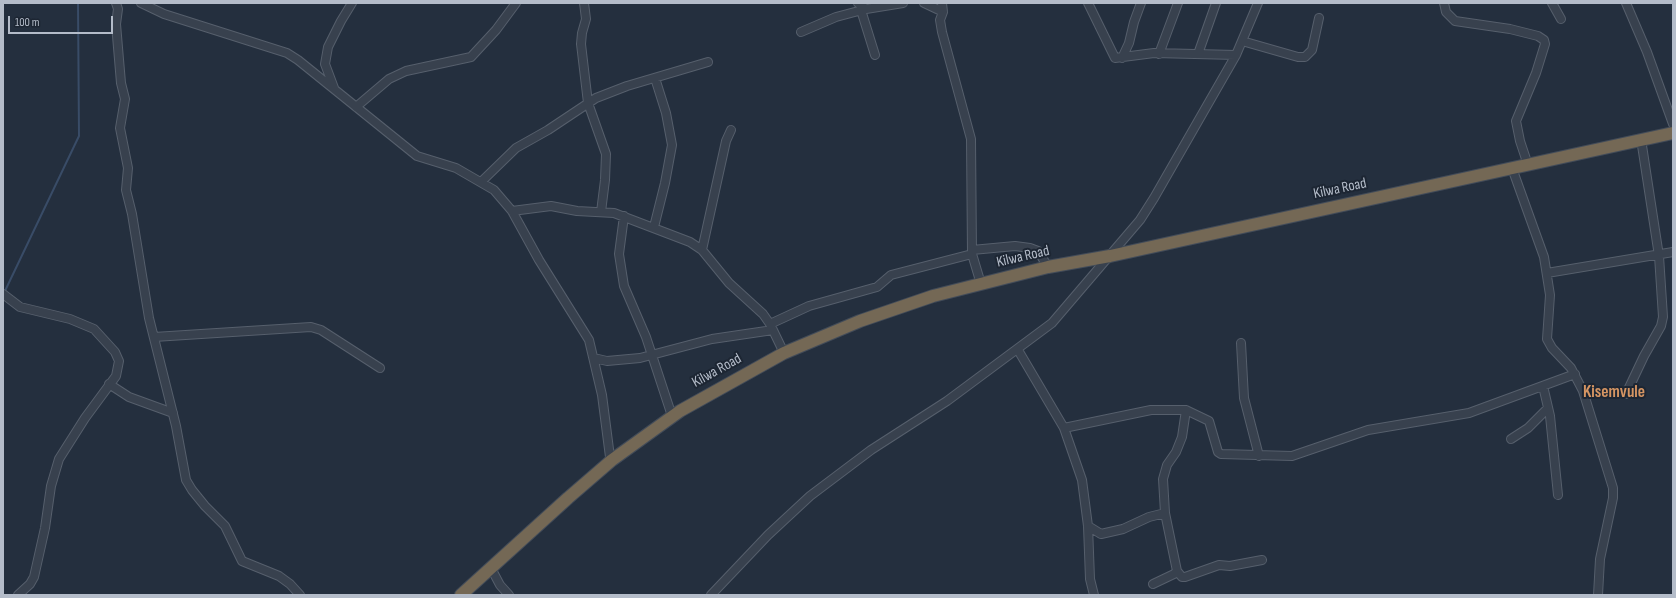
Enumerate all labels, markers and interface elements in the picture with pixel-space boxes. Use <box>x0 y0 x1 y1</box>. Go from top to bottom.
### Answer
scale bar <box>10 8 115 34</box>
text: 100 m <box>15 15 40 30</box>
street label: Kilwa Road <box>1312 175 1368 203</box>
street label: Kilwa Road <box>995 242 1051 272</box>
street label: Kilwa Road <box>689 350 745 392</box>
district label: Kisemvule <box>1583 383 1645 403</box>

